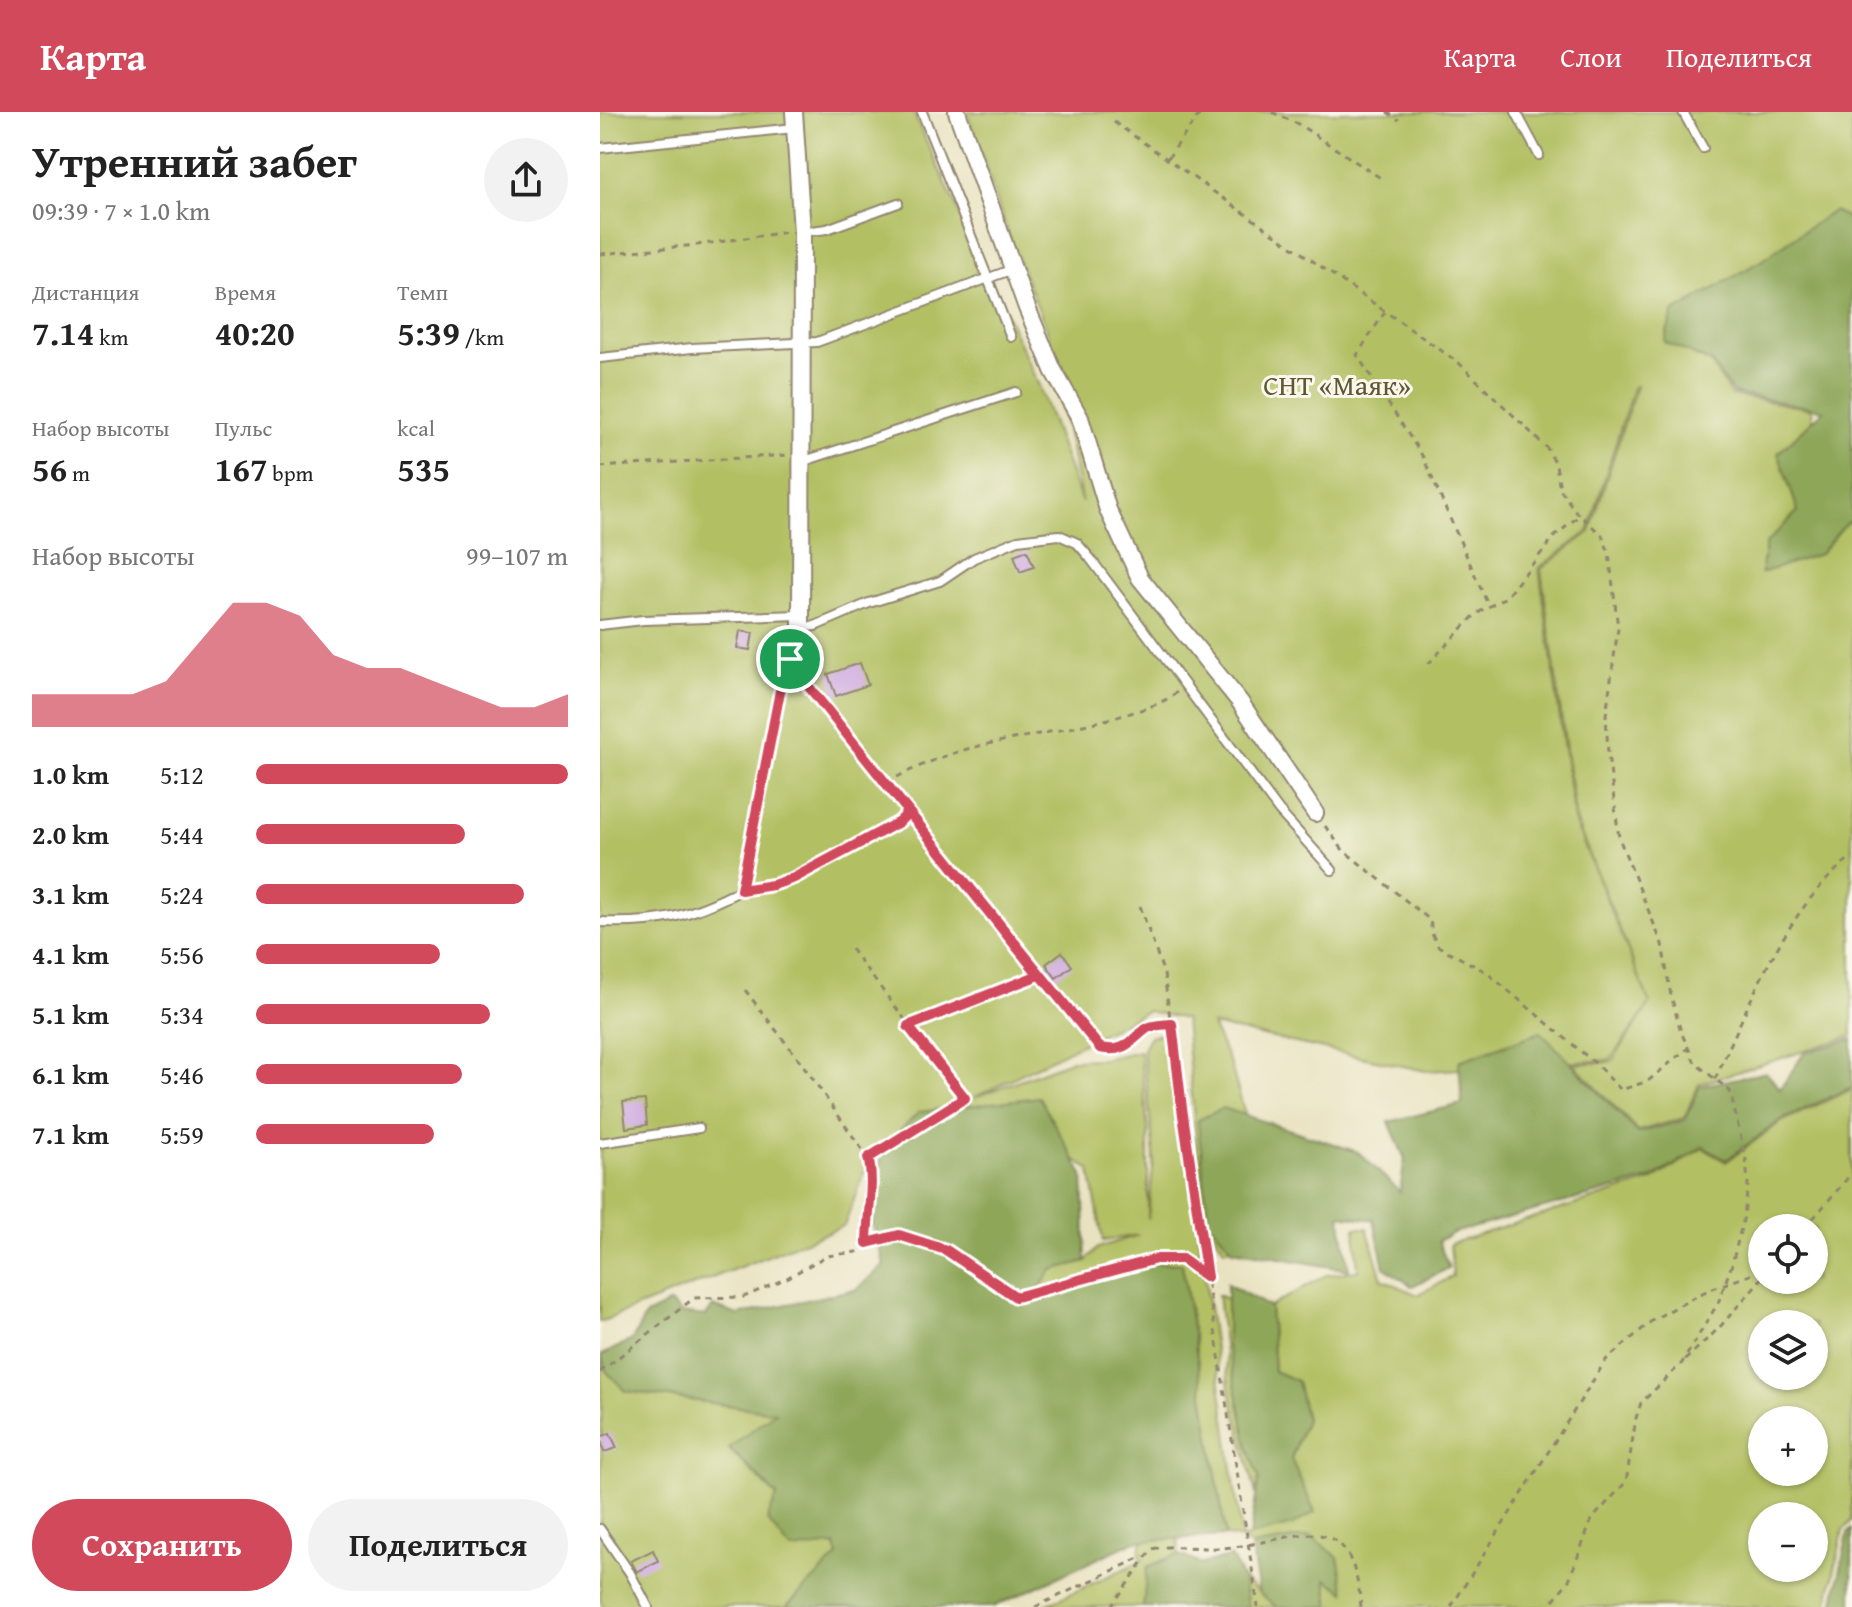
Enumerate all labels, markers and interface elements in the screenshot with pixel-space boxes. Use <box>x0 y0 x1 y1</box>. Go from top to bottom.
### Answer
text: Карта <box>40 28 146 84</box>
text: Карта <box>1444 36 1516 77</box>
text: Слои <box>1560 36 1622 77</box>
text: Поделиться <box>1666 36 1812 77</box>
text: Утренний забег <box>32 129 357 193</box>
button: share <box>484 138 568 222</box>
text: 09:39 · 7 × 1.0 km <box>32 191 210 230</box>
text: Дистанция <box>32 276 140 308</box>
text: Время <box>215 276 276 308</box>
text: Темп <box>397 276 448 308</box>
text: 7.14 <box>32 308 94 357</box>
text: 40:20 <box>215 308 295 357</box>
text: 5:39 <box>397 308 460 357</box>
text: km <box>94 321 128 353</box>
text: /km <box>460 321 504 353</box>
park label: СНТ «Маяк» <box>1263 364 1411 405</box>
text: Набор высоты <box>32 412 169 444</box>
text: Пульс <box>215 412 272 444</box>
text: kcal <box>397 412 435 444</box>
text: 56 <box>32 444 67 493</box>
text: 167 <box>215 444 268 493</box>
text: 535 <box>397 444 450 493</box>
text: m <box>67 457 90 489</box>
text: bpm <box>268 457 314 489</box>
text: Набор высоты <box>32 536 194 575</box>
text: 99–107 m <box>466 536 568 575</box>
pin <box>756 625 824 693</box>
icon: arrive <box>768 637 812 681</box>
text: 1.0 km <box>32 755 109 794</box>
text: 5:12 <box>160 755 204 794</box>
text: 2.0 km <box>32 815 109 854</box>
text: 5:44 <box>160 815 204 854</box>
text: 3.1 km <box>32 875 109 914</box>
text: 5:24 <box>160 875 204 914</box>
text: 4.1 km <box>32 935 109 974</box>
text: 5:56 <box>160 935 204 974</box>
text: 5.1 km <box>32 995 109 1034</box>
text: 5:34 <box>160 995 204 1034</box>
text: 6.1 km <box>32 1055 109 1094</box>
text: 5:46 <box>160 1055 204 1094</box>
text: 7.1 km <box>32 1115 109 1154</box>
text: 5:59 <box>160 1115 204 1154</box>
map controls <box>1748 1214 1828 1582</box>
button: locate <box>1748 1214 1828 1294</box>
button: layers <box>1748 1310 1828 1390</box>
button: + <box>1748 1406 1828 1486</box>
button: Сохранить <box>32 1499 292 1591</box>
button: Поделиться <box>308 1499 568 1591</box>
button: − <box>1748 1502 1828 1582</box>

